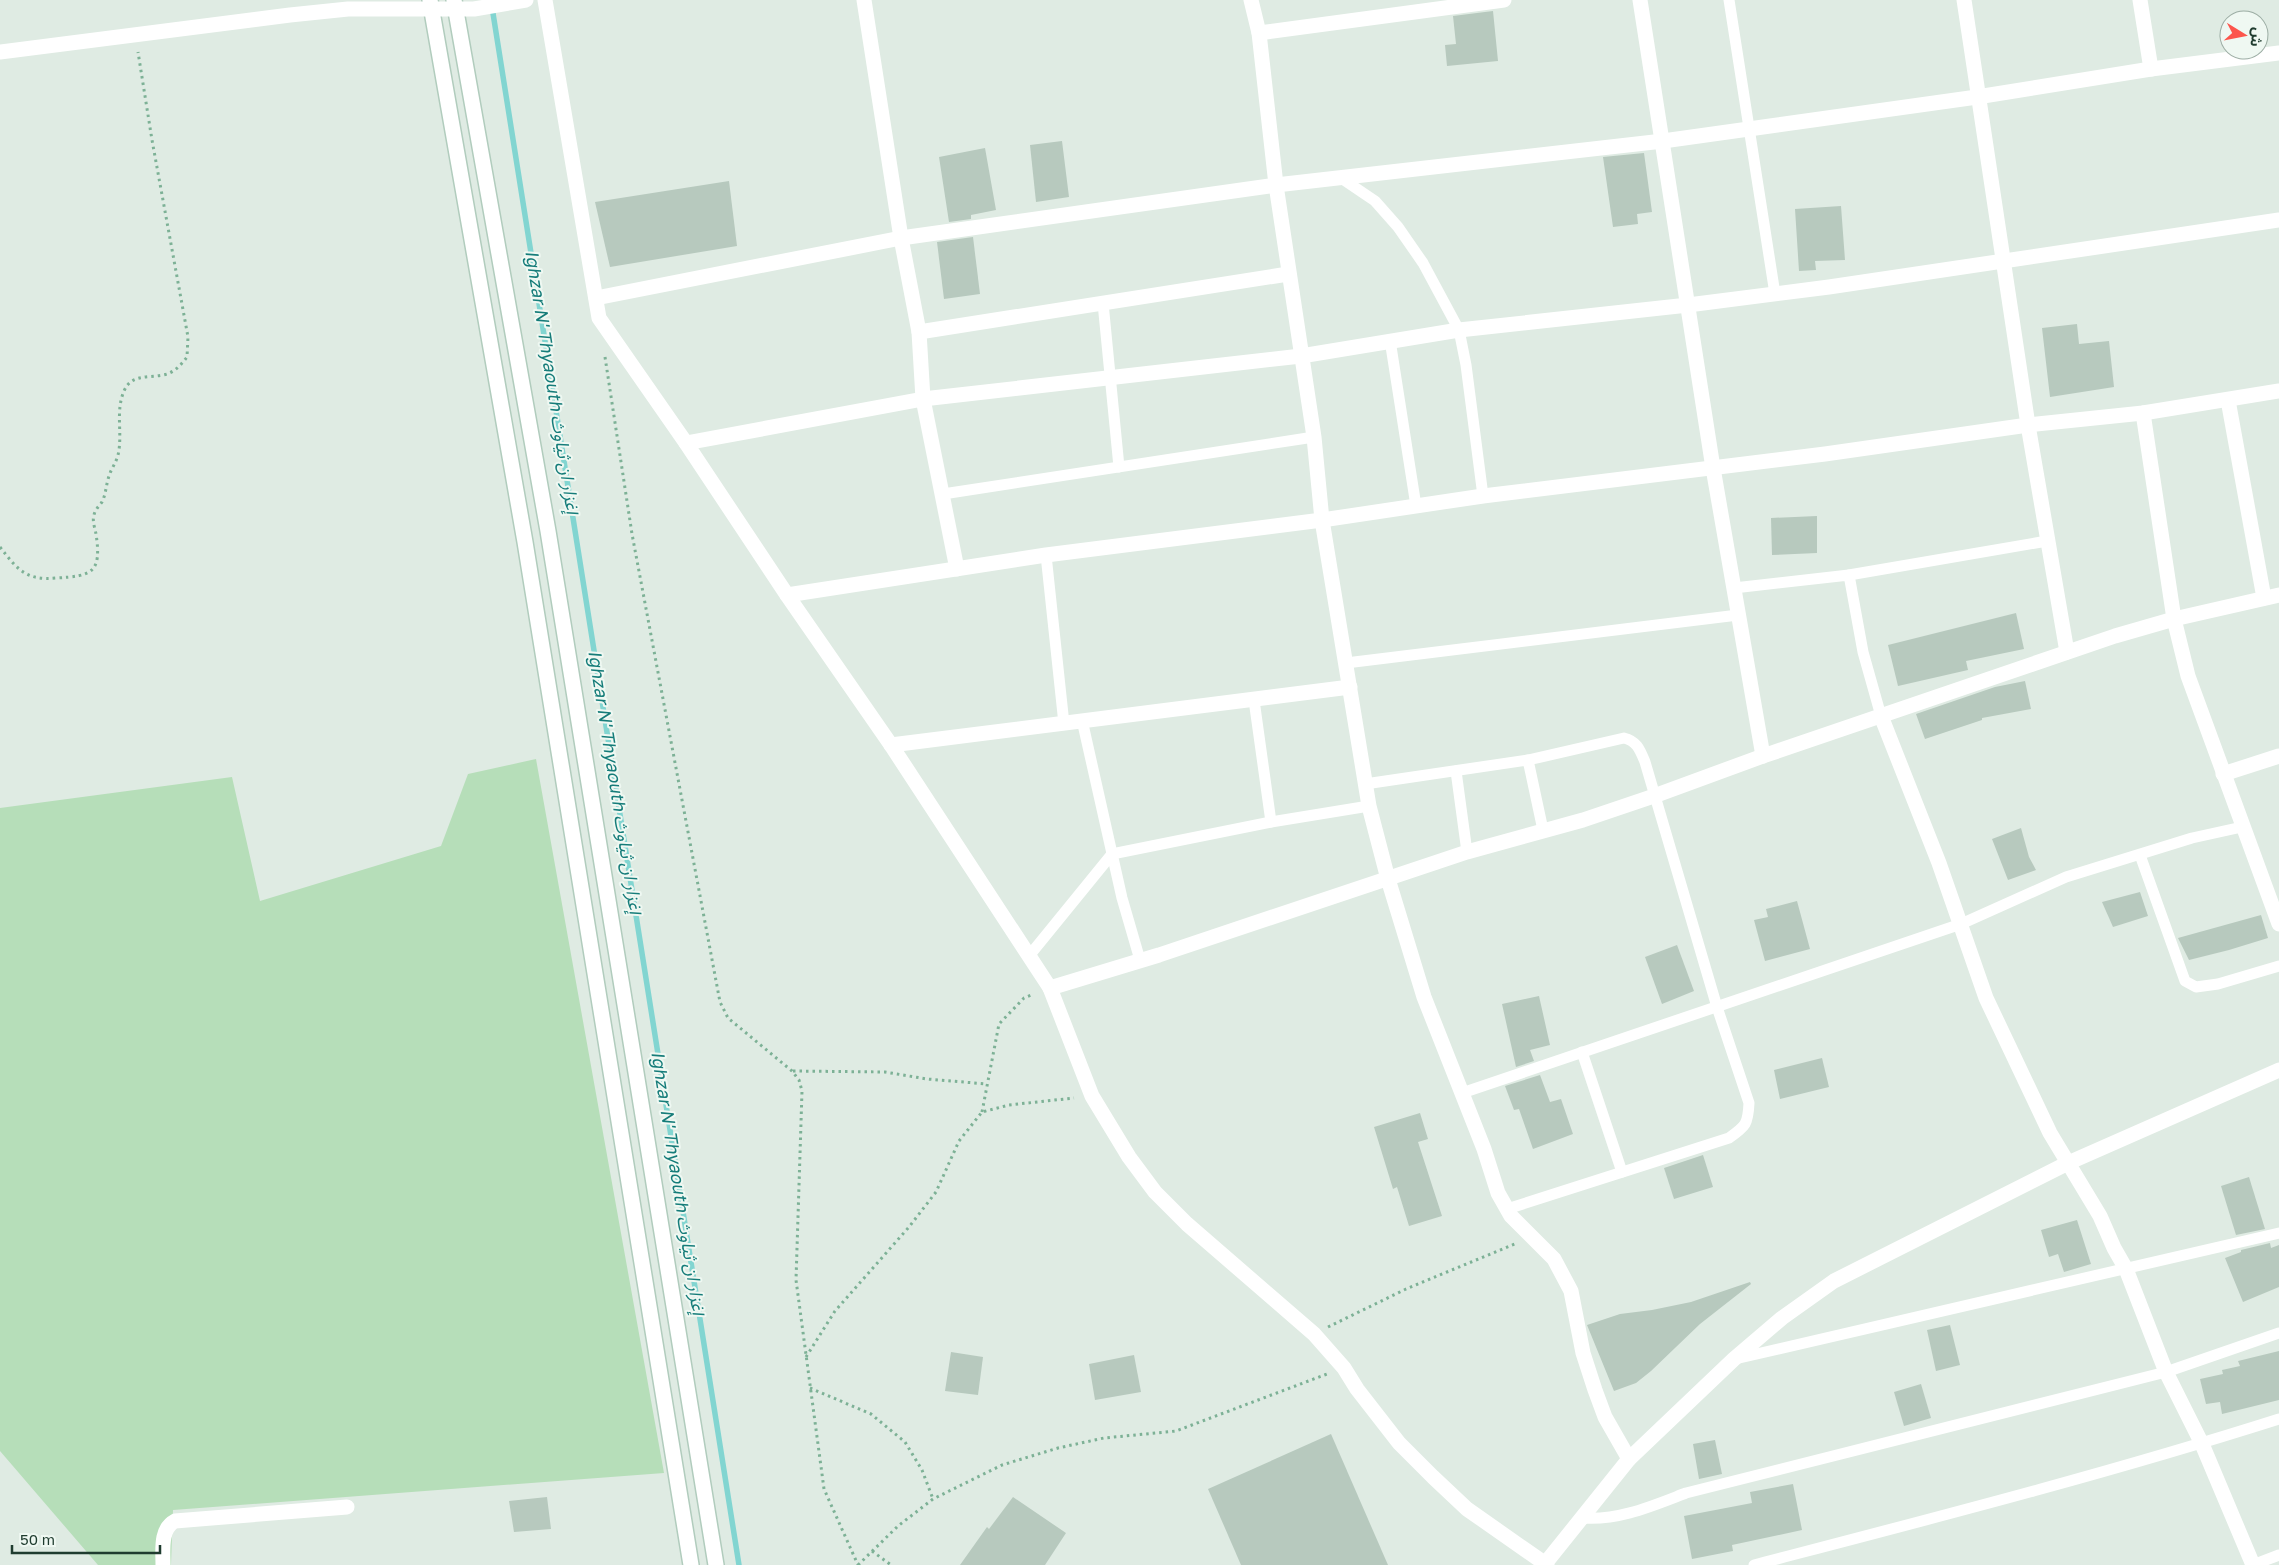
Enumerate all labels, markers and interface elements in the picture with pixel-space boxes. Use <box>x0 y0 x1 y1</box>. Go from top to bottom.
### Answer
north arrow <box>2219 10 2269 60</box>
text: ش <box>2247 26 2267 48</box>
water label: Ighzar N' Thyaouth إغزار ان ثياوث <box>519 248 585 517</box>
water label: Ighzar N' Thyaouth إغزار ان ثياوث <box>582 648 648 917</box>
water label: Ighzar N' Thyaouth إغزار ان ثياوث <box>645 1049 711 1318</box>
scale bar <box>12 1522 160 1554</box>
text: 50 m <box>20 1530 55 1548</box>

